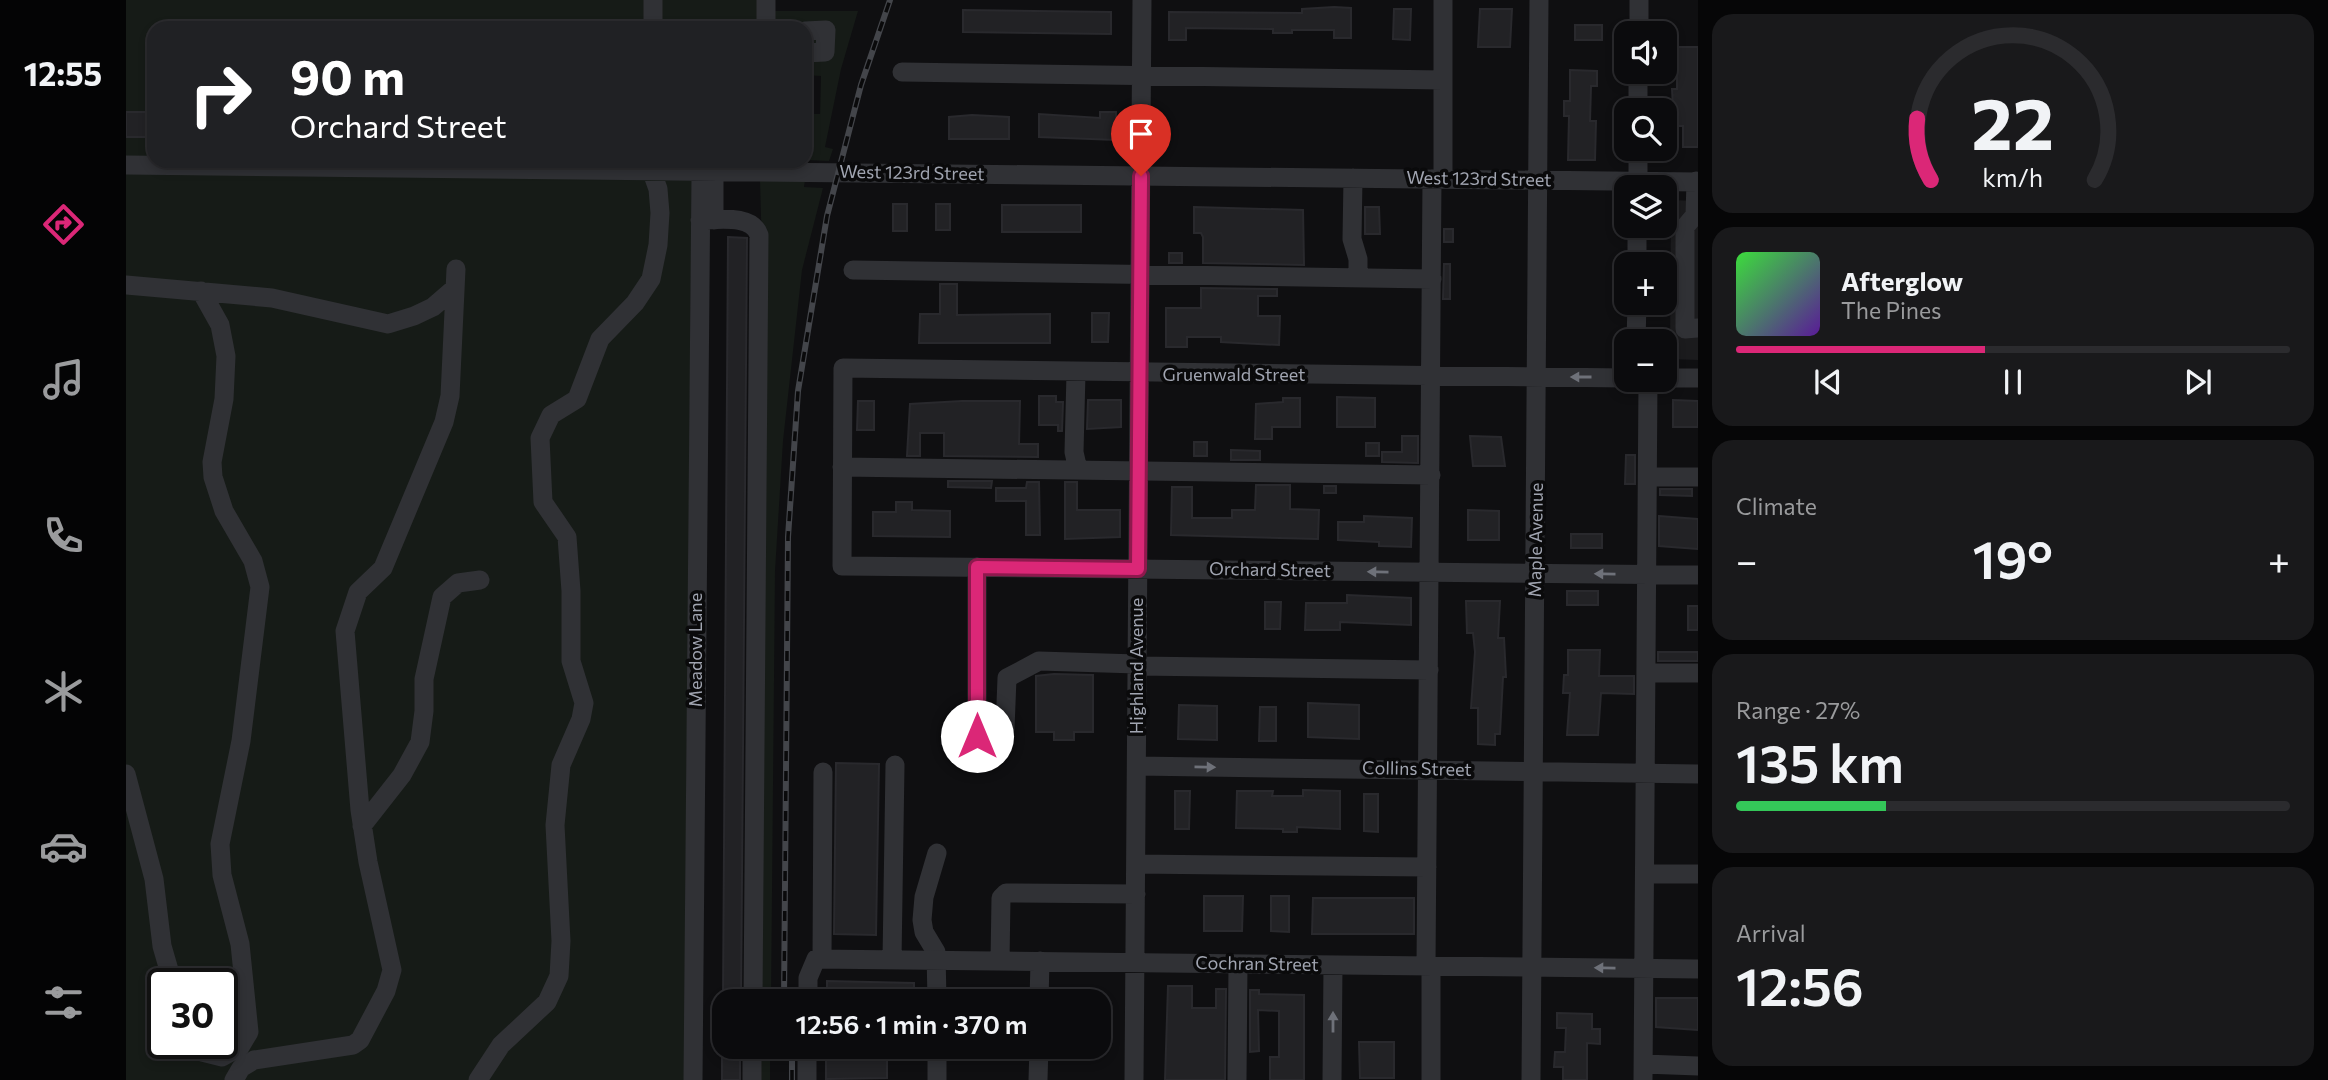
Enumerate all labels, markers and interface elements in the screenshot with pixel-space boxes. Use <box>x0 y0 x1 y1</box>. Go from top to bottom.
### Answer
map controls <box>1614 21 1677 392</box>
button: sound <box>1614 21 1677 84</box>
text: 90 m <box>290 45 405 105</box>
icon: right <box>175 49 266 140</box>
text: 12:55 <box>24 53 102 93</box>
text: 22 <box>1972 76 2054 165</box>
button: search <box>1614 98 1677 161</box>
pin <box>1111 104 1171 176</box>
text: Orchard Street <box>290 105 507 145</box>
icon: arrive <box>1122 115 1160 153</box>
street label: West 123rd Street <box>839 160 985 184</box>
text: km/h <box>1983 161 2043 191</box>
street label: West 123rd Street <box>1406 166 1552 190</box>
button: layers <box>1614 175 1677 238</box>
icon: directions <box>39 200 88 249</box>
button: + <box>1614 252 1677 315</box>
text: Afterglow <box>1841 265 1963 296</box>
text: The Pines <box>1841 296 1942 324</box>
button: − <box>1614 329 1677 392</box>
icon: music <box>39 355 88 404</box>
street label: Gruenwald Street <box>1163 363 1305 385</box>
icon: previous <box>1809 363 1847 401</box>
icon: pause <box>1994 363 2032 401</box>
icon: next <box>2179 363 2217 401</box>
one-way arrow <box>1570 371 1592 383</box>
street label: Maple Avenue <box>1523 482 1547 597</box>
text: Climate <box>1736 492 1817 520</box>
icon: phone <box>39 511 88 560</box>
text: 19° <box>1972 526 2053 590</box>
text: − <box>1736 536 1758 583</box>
text: + <box>2268 536 2290 583</box>
street label: Orchard Street <box>1209 557 1331 581</box>
one-way arrow <box>1367 566 1389 577</box>
one-way arrow <box>1594 568 1616 580</box>
street label: Meadow Lane <box>684 593 706 707</box>
street label: Highland Avenue <box>1125 598 1147 734</box>
icon: climate <box>39 667 88 716</box>
text: Range · 27% <box>1736 696 1860 724</box>
position arrow <box>940 699 1014 773</box>
text: 135 km <box>1736 730 1904 794</box>
street label: Collins Street <box>1362 756 1472 780</box>
one-way arrow <box>1194 761 1216 773</box>
icon: car <box>39 822 88 871</box>
text: Arrival <box>1736 919 1806 947</box>
street label: Cochran Street <box>1195 951 1319 975</box>
text: 12:56 <box>1736 953 1864 1017</box>
one-way arrow <box>1594 962 1616 974</box>
speed limit sign: 30 <box>147 968 238 1059</box>
icon: filters <box>39 978 88 1027</box>
text: 12:56 · 1 min · 370 m <box>796 1008 1027 1039</box>
one-way arrow <box>1327 1011 1339 1033</box>

